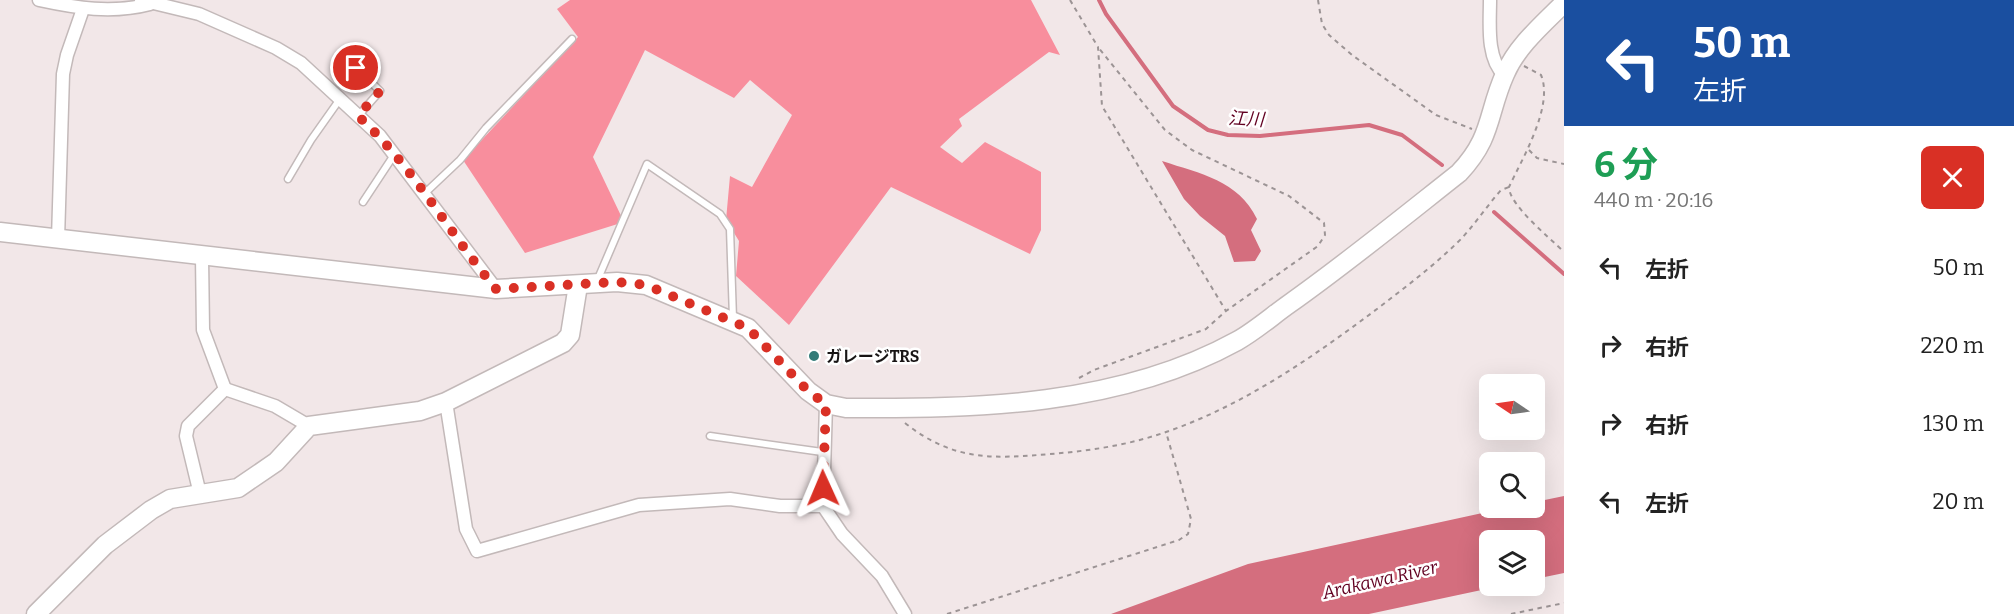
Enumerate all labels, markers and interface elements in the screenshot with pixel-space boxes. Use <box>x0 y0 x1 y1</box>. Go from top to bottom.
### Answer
text: 50 m <box>1693 18 1790 68</box>
icon: left <box>1594 24 1672 102</box>
pin <box>330 42 381 93</box>
icon: arrive <box>339 51 372 84</box>
text: 左折 <box>1693 75 1747 107</box>
water label: 江川 <box>1227 107 1267 131</box>
text: 6 分 <box>1594 143 1658 187</box>
button: close <box>1921 146 1984 209</box>
text: 440 m · 20:16 <box>1594 188 1713 212</box>
icon: left <box>1594 251 1627 284</box>
text: 50 m <box>1933 254 1984 281</box>
text: 左折 <box>1645 256 1689 283</box>
icon: right <box>1594 329 1627 362</box>
text: 220 m <box>1921 332 1984 359</box>
text: 右折 <box>1645 334 1689 361</box>
place label: ガレージTRS <box>826 347 919 366</box>
marker: ガレージTRS <box>807 349 821 363</box>
north arrow <box>1479 374 1545 440</box>
map controls <box>1479 374 1545 596</box>
icon: right <box>1594 407 1627 440</box>
text: 130 m <box>1923 410 1984 437</box>
text: 右折 <box>1645 412 1689 439</box>
button: search <box>1479 452 1545 518</box>
position arrow <box>791 456 855 520</box>
icon: left <box>1594 485 1627 518</box>
text: 20 m <box>1933 488 1984 515</box>
text: 左折 <box>1645 490 1689 517</box>
button: layers <box>1479 530 1545 596</box>
water label: Arakawa River <box>1319 556 1440 604</box>

